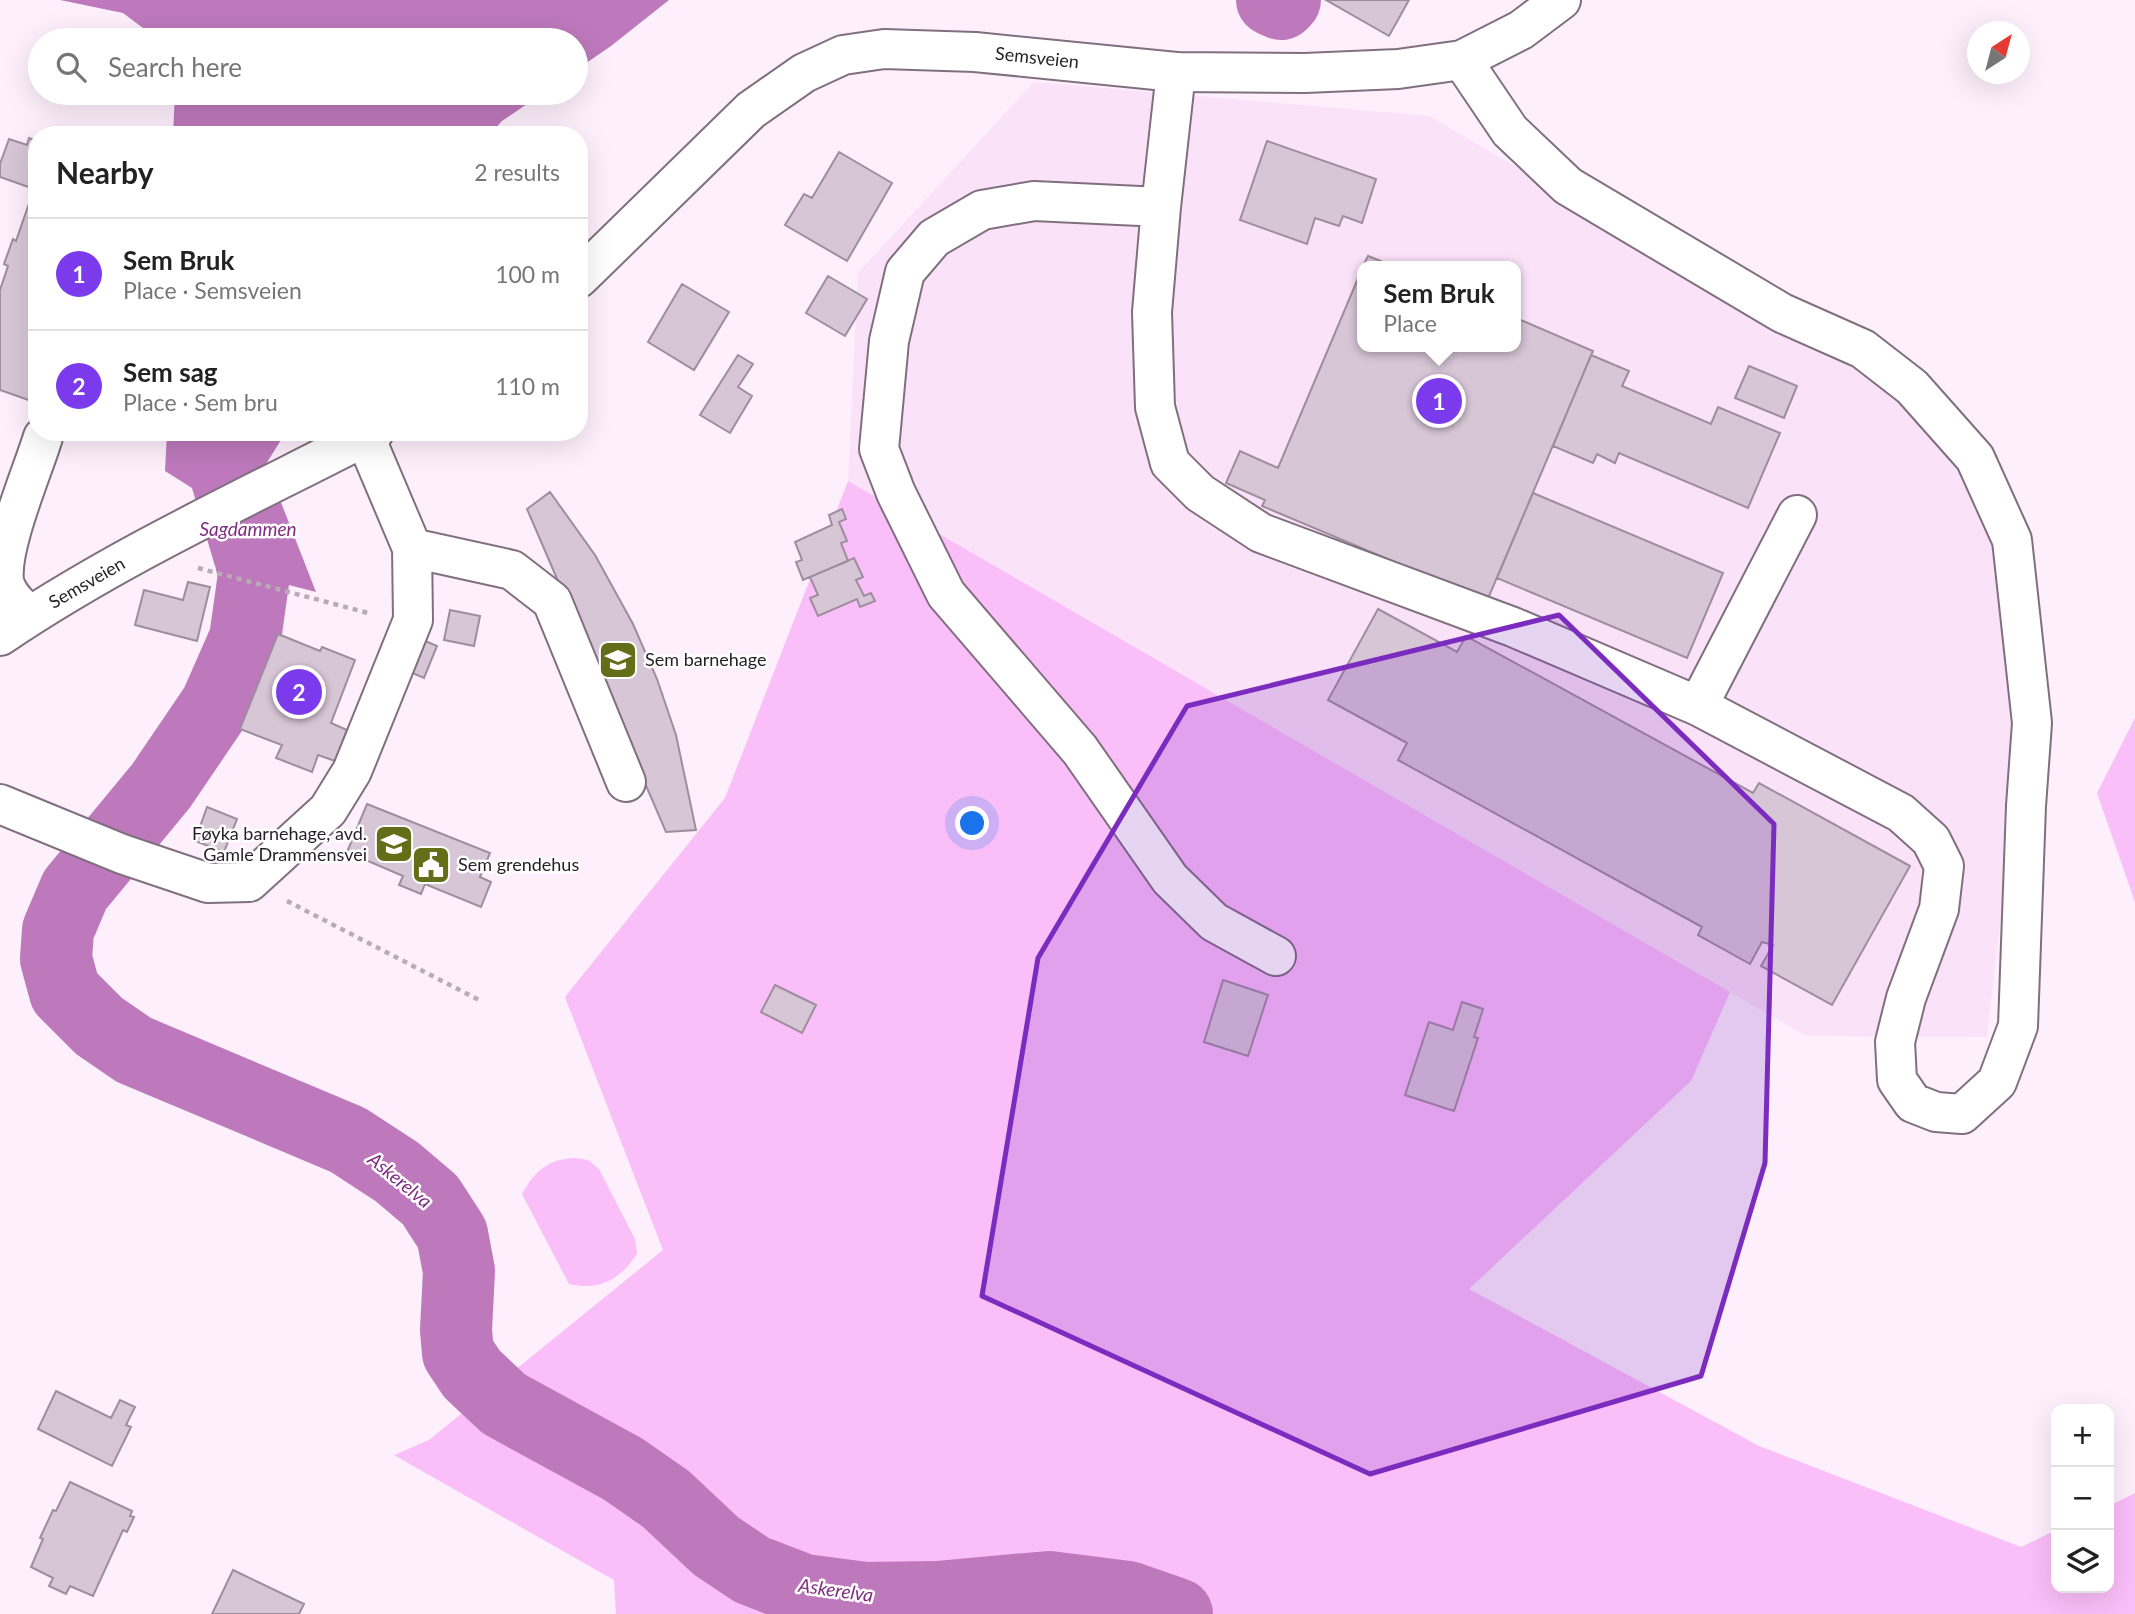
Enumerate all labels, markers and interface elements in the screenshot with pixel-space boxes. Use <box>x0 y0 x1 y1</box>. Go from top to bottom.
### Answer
north arrow <box>1967 21 2030 84</box>
search box <box>28 28 588 105</box>
street label: Semsveien <box>994 42 1080 72</box>
icon: search <box>52 48 90 86</box>
text: Search here <box>108 51 242 83</box>
text: Nearby <box>56 154 154 190</box>
text: 2 results <box>474 158 560 186</box>
text: Sem Bruk <box>123 244 234 276</box>
text: 1 <box>72 260 86 288</box>
text: 100 m <box>495 260 560 288</box>
popup <box>1357 261 1521 352</box>
text: Place · Semsveien <box>123 276 302 304</box>
text: Sem Bruk <box>1383 277 1495 309</box>
text: Place <box>1383 309 1437 337</box>
text: Sem sag <box>123 356 218 388</box>
text: 2 <box>72 372 86 400</box>
text: 110 m <box>495 372 560 400</box>
pin: 1 <box>1416 375 1462 427</box>
text: Place · Sem bru <box>123 388 278 416</box>
water label: Sagdammen <box>199 517 297 540</box>
street label: Semsveien <box>45 552 128 613</box>
school or university icon: Sem barnehage <box>597 639 639 681</box>
place label: Sem barnehage <box>645 648 766 670</box>
pin: 2 <box>276 666 322 718</box>
your location <box>955 806 989 840</box>
place label: Føyka barnehage, avd. Gamle Drammensvei <box>192 822 367 865</box>
school or university icon: Føyka barnehage, avd. Gamle Drammensvei <box>373 823 415 865</box>
public building icon: Sem grendehus <box>410 844 452 886</box>
place label: Sem grendehus <box>458 853 579 875</box>
water label: Askerelva <box>363 1146 437 1212</box>
map controls <box>2051 1404 2114 1593</box>
button: + <box>2051 1404 2114 1467</box>
button: − <box>2051 1467 2114 1530</box>
button: layers <box>2051 1530 2114 1593</box>
water label: Askerelva <box>796 1573 875 1606</box>

